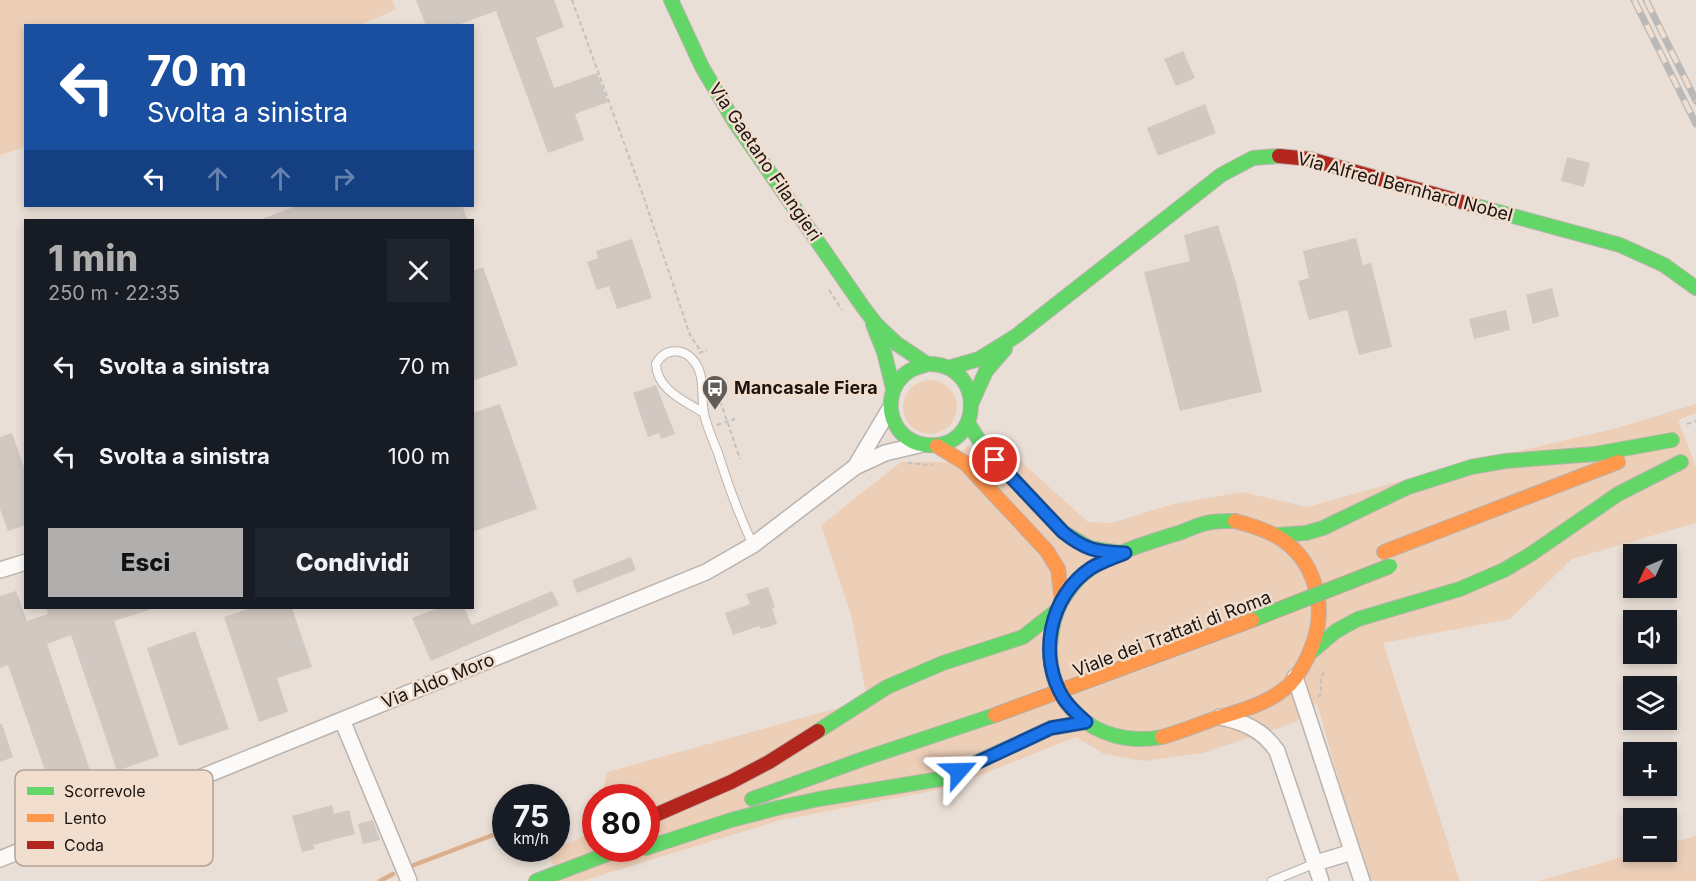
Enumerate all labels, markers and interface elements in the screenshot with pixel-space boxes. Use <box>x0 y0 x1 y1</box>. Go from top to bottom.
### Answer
text: 70 m <box>147 45 247 96</box>
icon: left <box>48 48 126 126</box>
street label: Via Gaetano Filangieri <box>705 79 826 245</box>
text: Svolta a sinistra <box>147 96 348 129</box>
street label: Via Alfred Bernhard Nobel <box>1295 148 1515 225</box>
icon: left <box>138 162 171 195</box>
icon: ahead <box>201 162 234 195</box>
icon: ahead <box>264 162 297 195</box>
icon: right <box>327 162 360 195</box>
text: 1 min <box>48 236 138 280</box>
button: close <box>387 239 450 302</box>
text: 250 m · 22:35 <box>48 281 180 305</box>
icon: left <box>48 350 81 383</box>
text: Svolta a sinistra <box>99 353 270 379</box>
text: 70 m <box>399 353 450 379</box>
bus stop icon: Mancasale Fiera <box>700 373 730 411</box>
place label: Mancasale Fiera <box>734 377 878 398</box>
pin <box>969 434 1020 485</box>
icon: left <box>48 440 81 473</box>
text: Svolta a sinistra <box>99 443 270 469</box>
text: 100 m <box>388 443 450 469</box>
icon: arrive <box>978 443 1011 476</box>
button: Esci <box>48 528 243 597</box>
button: Condividi <box>255 528 450 597</box>
north arrow <box>1623 544 1677 598</box>
map controls <box>1623 544 1677 862</box>
street label: Viale dei Trattati di Roma <box>1070 586 1274 681</box>
button: sound <box>1623 610 1677 664</box>
street label: Via Aldo Moro <box>378 648 497 713</box>
button: layers <box>1623 676 1677 730</box>
position arrow <box>927 739 991 803</box>
button: + <box>1623 742 1677 796</box>
legend <box>15 770 213 866</box>
text: Scorrevole <box>64 781 146 801</box>
speed limit sign: 80 <box>582 784 660 862</box>
text: 75 <box>513 798 549 834</box>
text: Lento <box>64 808 107 828</box>
button: − <box>1623 808 1677 862</box>
text: km/h <box>513 829 549 848</box>
text: Coda <box>64 835 104 855</box>

